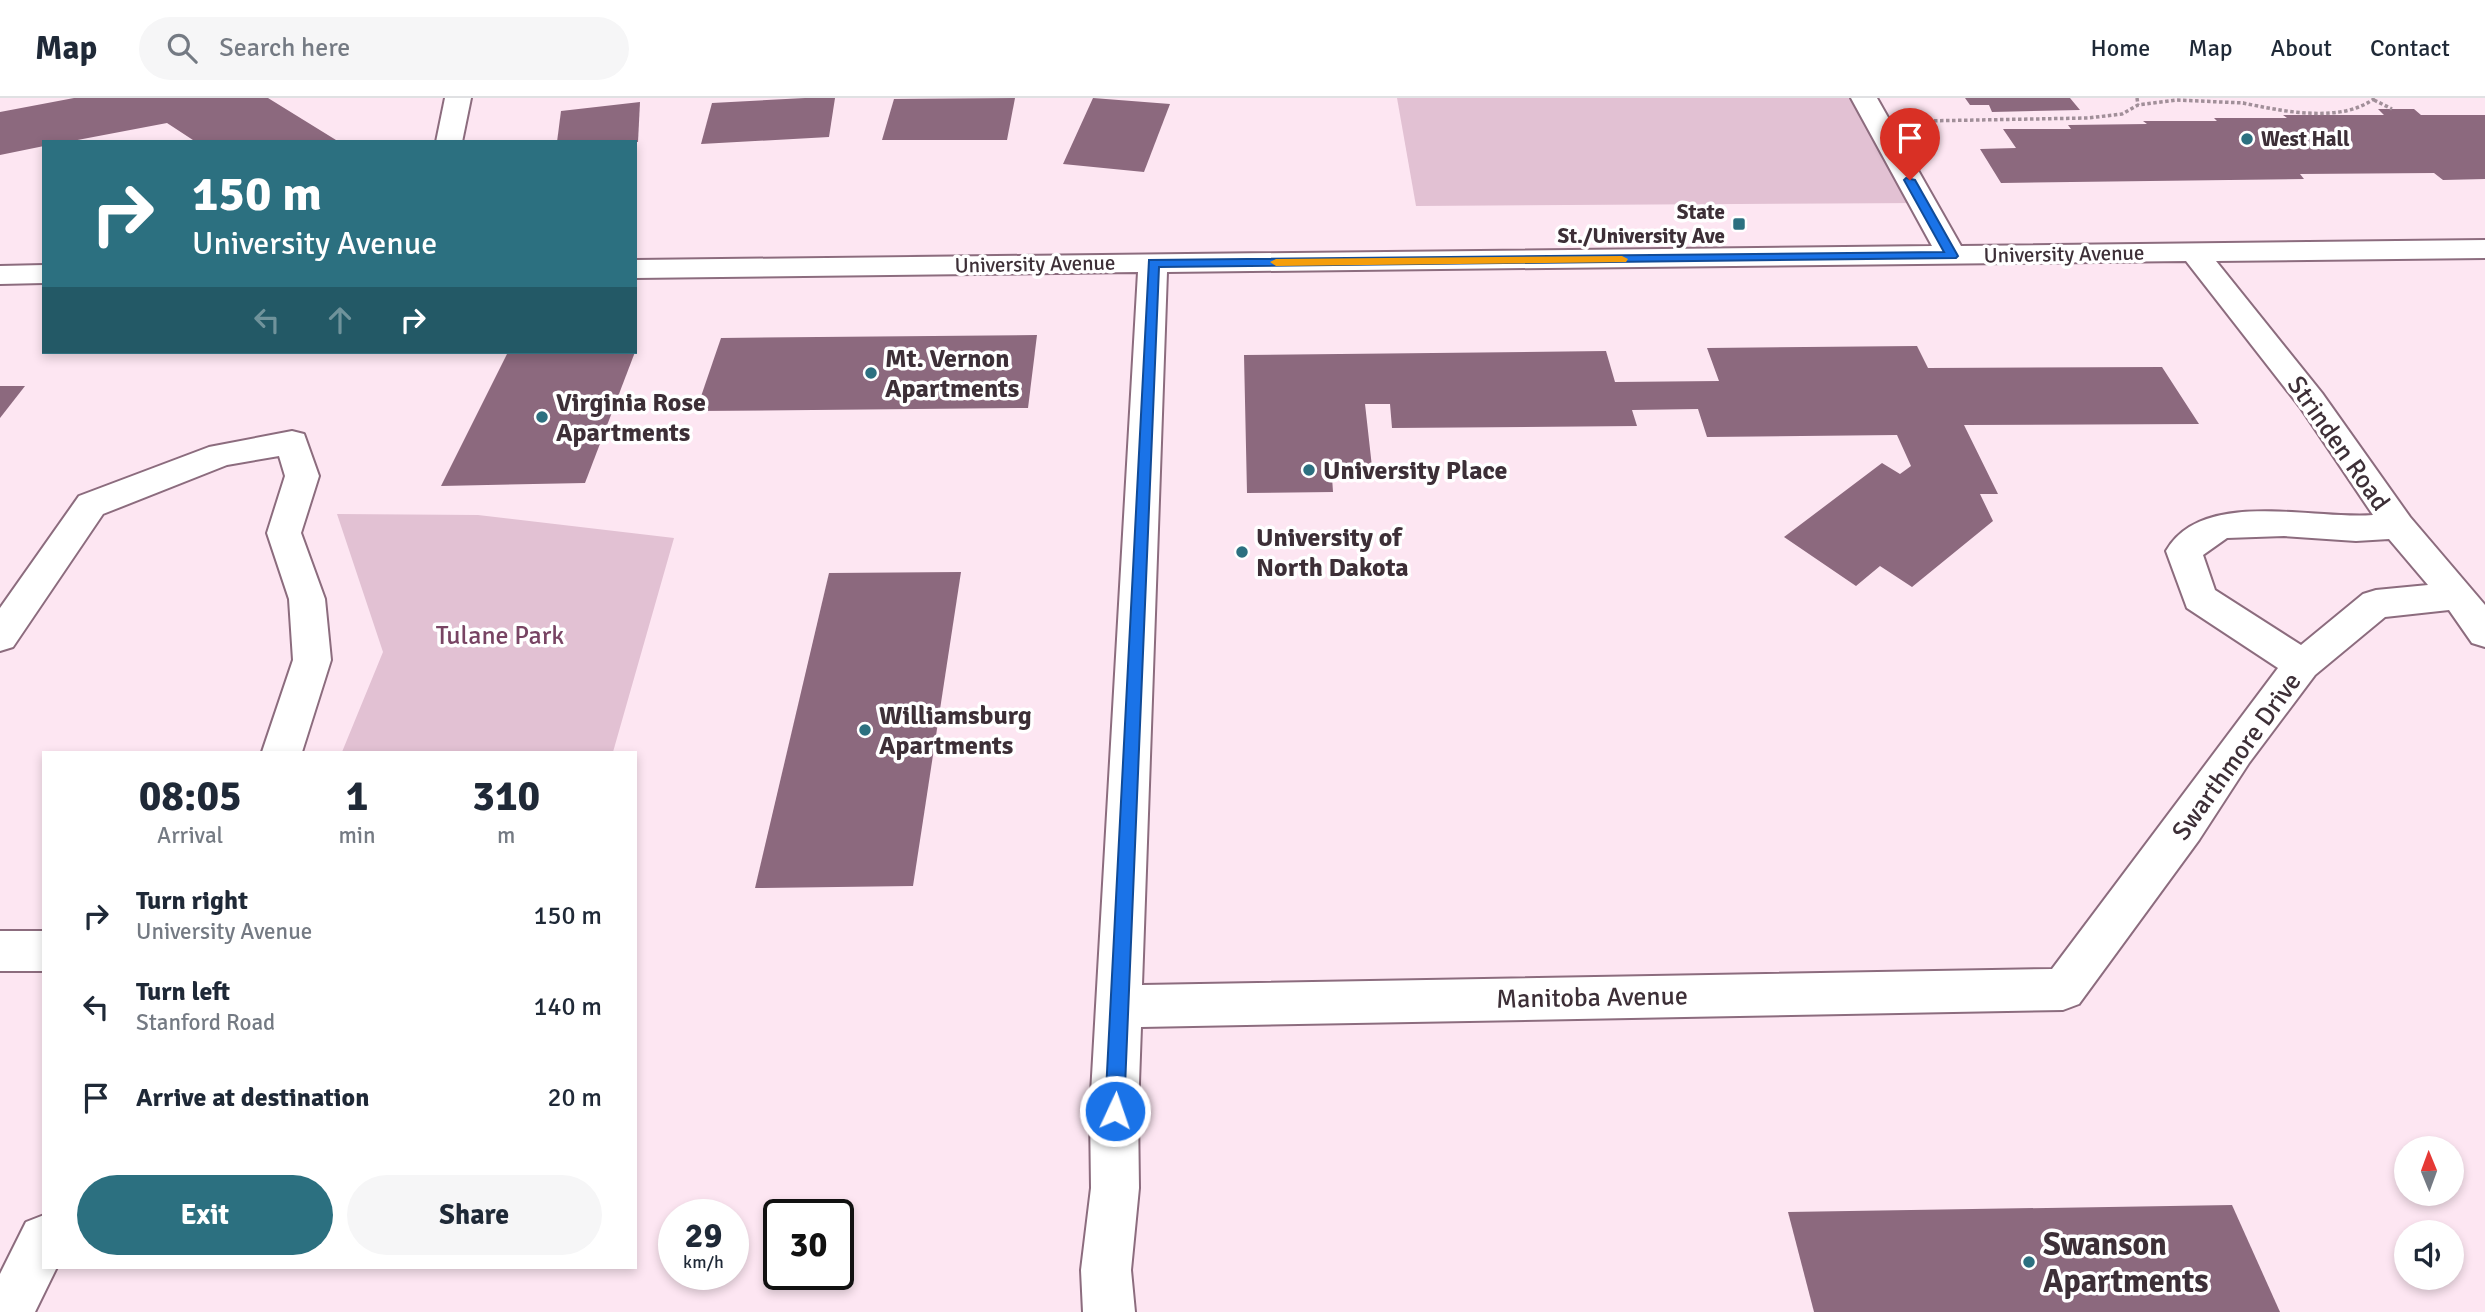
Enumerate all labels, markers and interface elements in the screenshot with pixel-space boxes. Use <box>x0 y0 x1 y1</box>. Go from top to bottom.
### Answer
search box <box>139 17 629 80</box>
text: Map <box>35 28 97 69</box>
icon: search <box>163 29 201 67</box>
text: Search here <box>219 32 350 64</box>
text: Home <box>2090 33 2150 63</box>
text: Map <box>2188 33 2233 63</box>
text: About <box>2271 33 2332 63</box>
text: Contact <box>2370 33 2450 63</box>
pin <box>1880 108 1940 180</box>
icon: arrive <box>1891 119 1929 157</box>
place label: West Hall <box>2261 126 2350 152</box>
marker: West Hall <box>2239 131 2255 147</box>
text: 150 m <box>192 164 322 224</box>
icon: right <box>77 168 168 259</box>
place label: State St./University Ave <box>1558 199 1725 249</box>
marker: State St./University Ave <box>1731 216 1747 232</box>
text: University Avenue <box>192 224 437 263</box>
street label: University Avenue <box>1983 240 2145 268</box>
street label: University Avenue <box>954 250 1116 278</box>
icon: left <box>248 301 286 339</box>
icon: ahead <box>321 301 359 339</box>
icon: right <box>394 301 432 339</box>
place label: Mt. Vernon Apartments <box>885 343 1019 405</box>
marker: Mt. Vernon Apartments <box>863 365 879 381</box>
street label: Strinden Road <box>2280 370 2396 517</box>
place label: Virginia Rose Apartments <box>556 387 706 449</box>
marker: Virginia Rose Apartments <box>534 409 550 425</box>
place label: University Place <box>1323 455 1508 487</box>
marker: University Place <box>1301 462 1317 478</box>
place label: University of North Dakota <box>1256 522 1409 584</box>
marker: University of North Dakota <box>1234 544 1250 560</box>
park label: Tulane Park <box>436 620 564 652</box>
street label: Swarthmore Drive <box>2165 667 2308 847</box>
place label: Williamsburg Apartments <box>879 700 1032 762</box>
marker: Williamsburg Apartments <box>857 722 873 738</box>
text: 08:05 <box>139 771 242 822</box>
text: 1 <box>346 771 368 822</box>
text: 310 <box>472 771 540 822</box>
text: Arrival <box>157 821 223 850</box>
text: min <box>338 821 376 850</box>
text: m <box>497 821 515 850</box>
text: Turn right <box>136 885 248 917</box>
icon: right <box>77 897 115 935</box>
text: 150 m <box>533 900 602 932</box>
text: University Avenue <box>136 917 312 946</box>
text: Turn left <box>136 976 230 1008</box>
street label: Manitoba Avenue <box>1496 980 1688 1016</box>
icon: left <box>77 988 115 1026</box>
text: 140 m <box>533 991 602 1023</box>
text: Stanford Road <box>136 1008 275 1037</box>
position arrow <box>1078 1074 1152 1148</box>
icon: arrive <box>77 1079 115 1117</box>
text: Arrive at destination <box>136 1082 369 1114</box>
text: 20 m <box>547 1082 602 1114</box>
north arrow <box>2394 1136 2464 1206</box>
map controls <box>2394 1136 2464 1290</box>
button: Exit <box>77 1175 333 1255</box>
button: Share <box>347 1175 602 1255</box>
speed limit sign: 30 <box>763 1199 854 1290</box>
text: 29 <box>685 1214 722 1257</box>
button: sound <box>2394 1220 2464 1290</box>
place label: Swanson Apartments <box>2043 1225 2208 1301</box>
text: km/h <box>683 1251 724 1273</box>
marker: Swanson Apartments <box>2021 1254 2037 1270</box>

